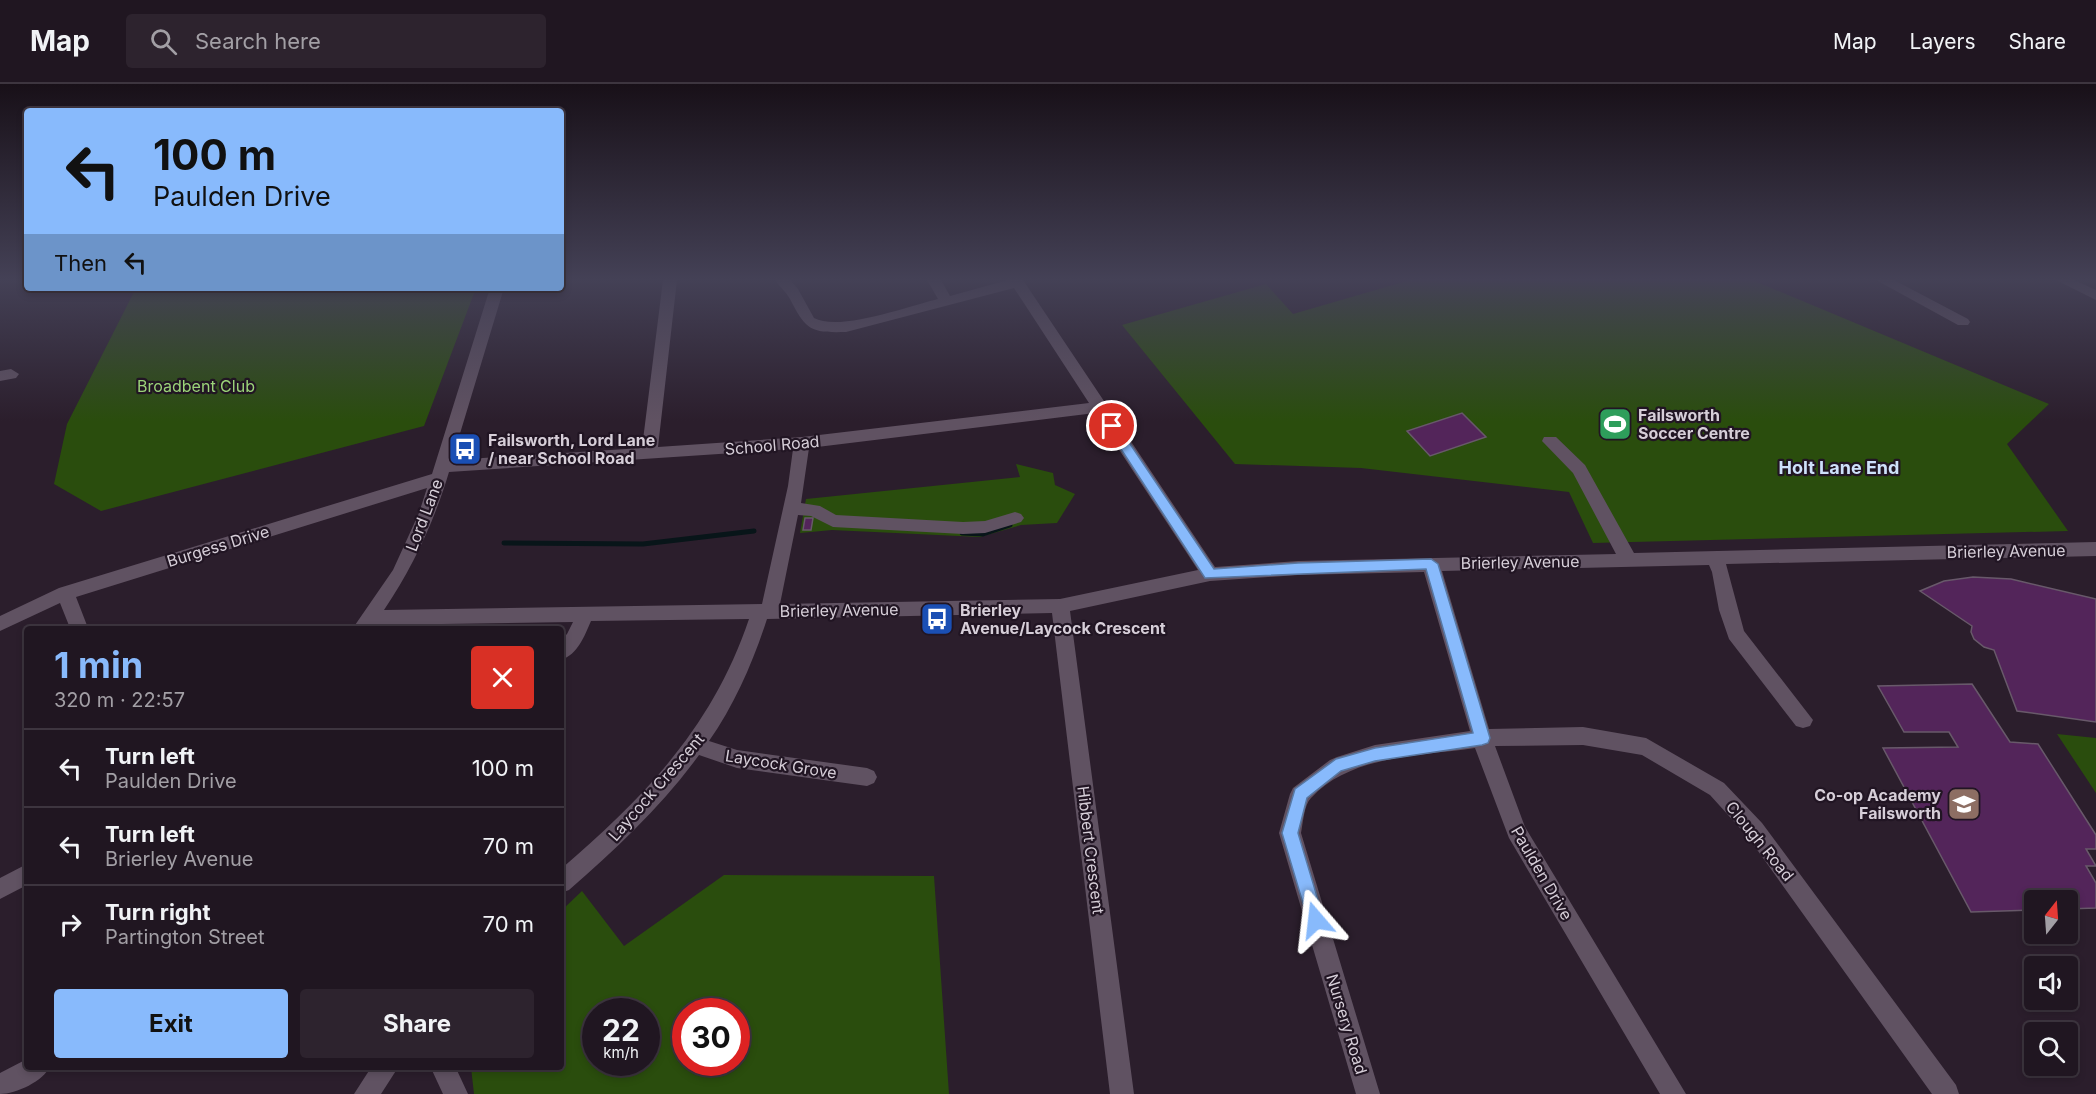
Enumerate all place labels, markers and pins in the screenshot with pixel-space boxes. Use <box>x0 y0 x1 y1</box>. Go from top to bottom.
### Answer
pin <box>1086 400 1137 451</box>
place label: Failsworth Soccer Centre <box>1638 405 1750 443</box>
sports icon: Failsworth Soccer Centre <box>1597 406 1633 442</box>
place label: Failsworth, Lord Lane / near School Road <box>488 430 655 468</box>
bus stop icon: Failsworth, Lord Lane / near School Road <box>447 431 483 467</box>
place label: Brierley Avenue/Laycock Crescent <box>960 600 1166 638</box>
bus stop icon: Brierley Avenue/Laycock Crescent <box>919 601 955 637</box>
place label: Co-op Academy Failsworth <box>1814 785 1941 823</box>
school or university icon: Co-op Academy Failsworth <box>1946 786 1982 822</box>

